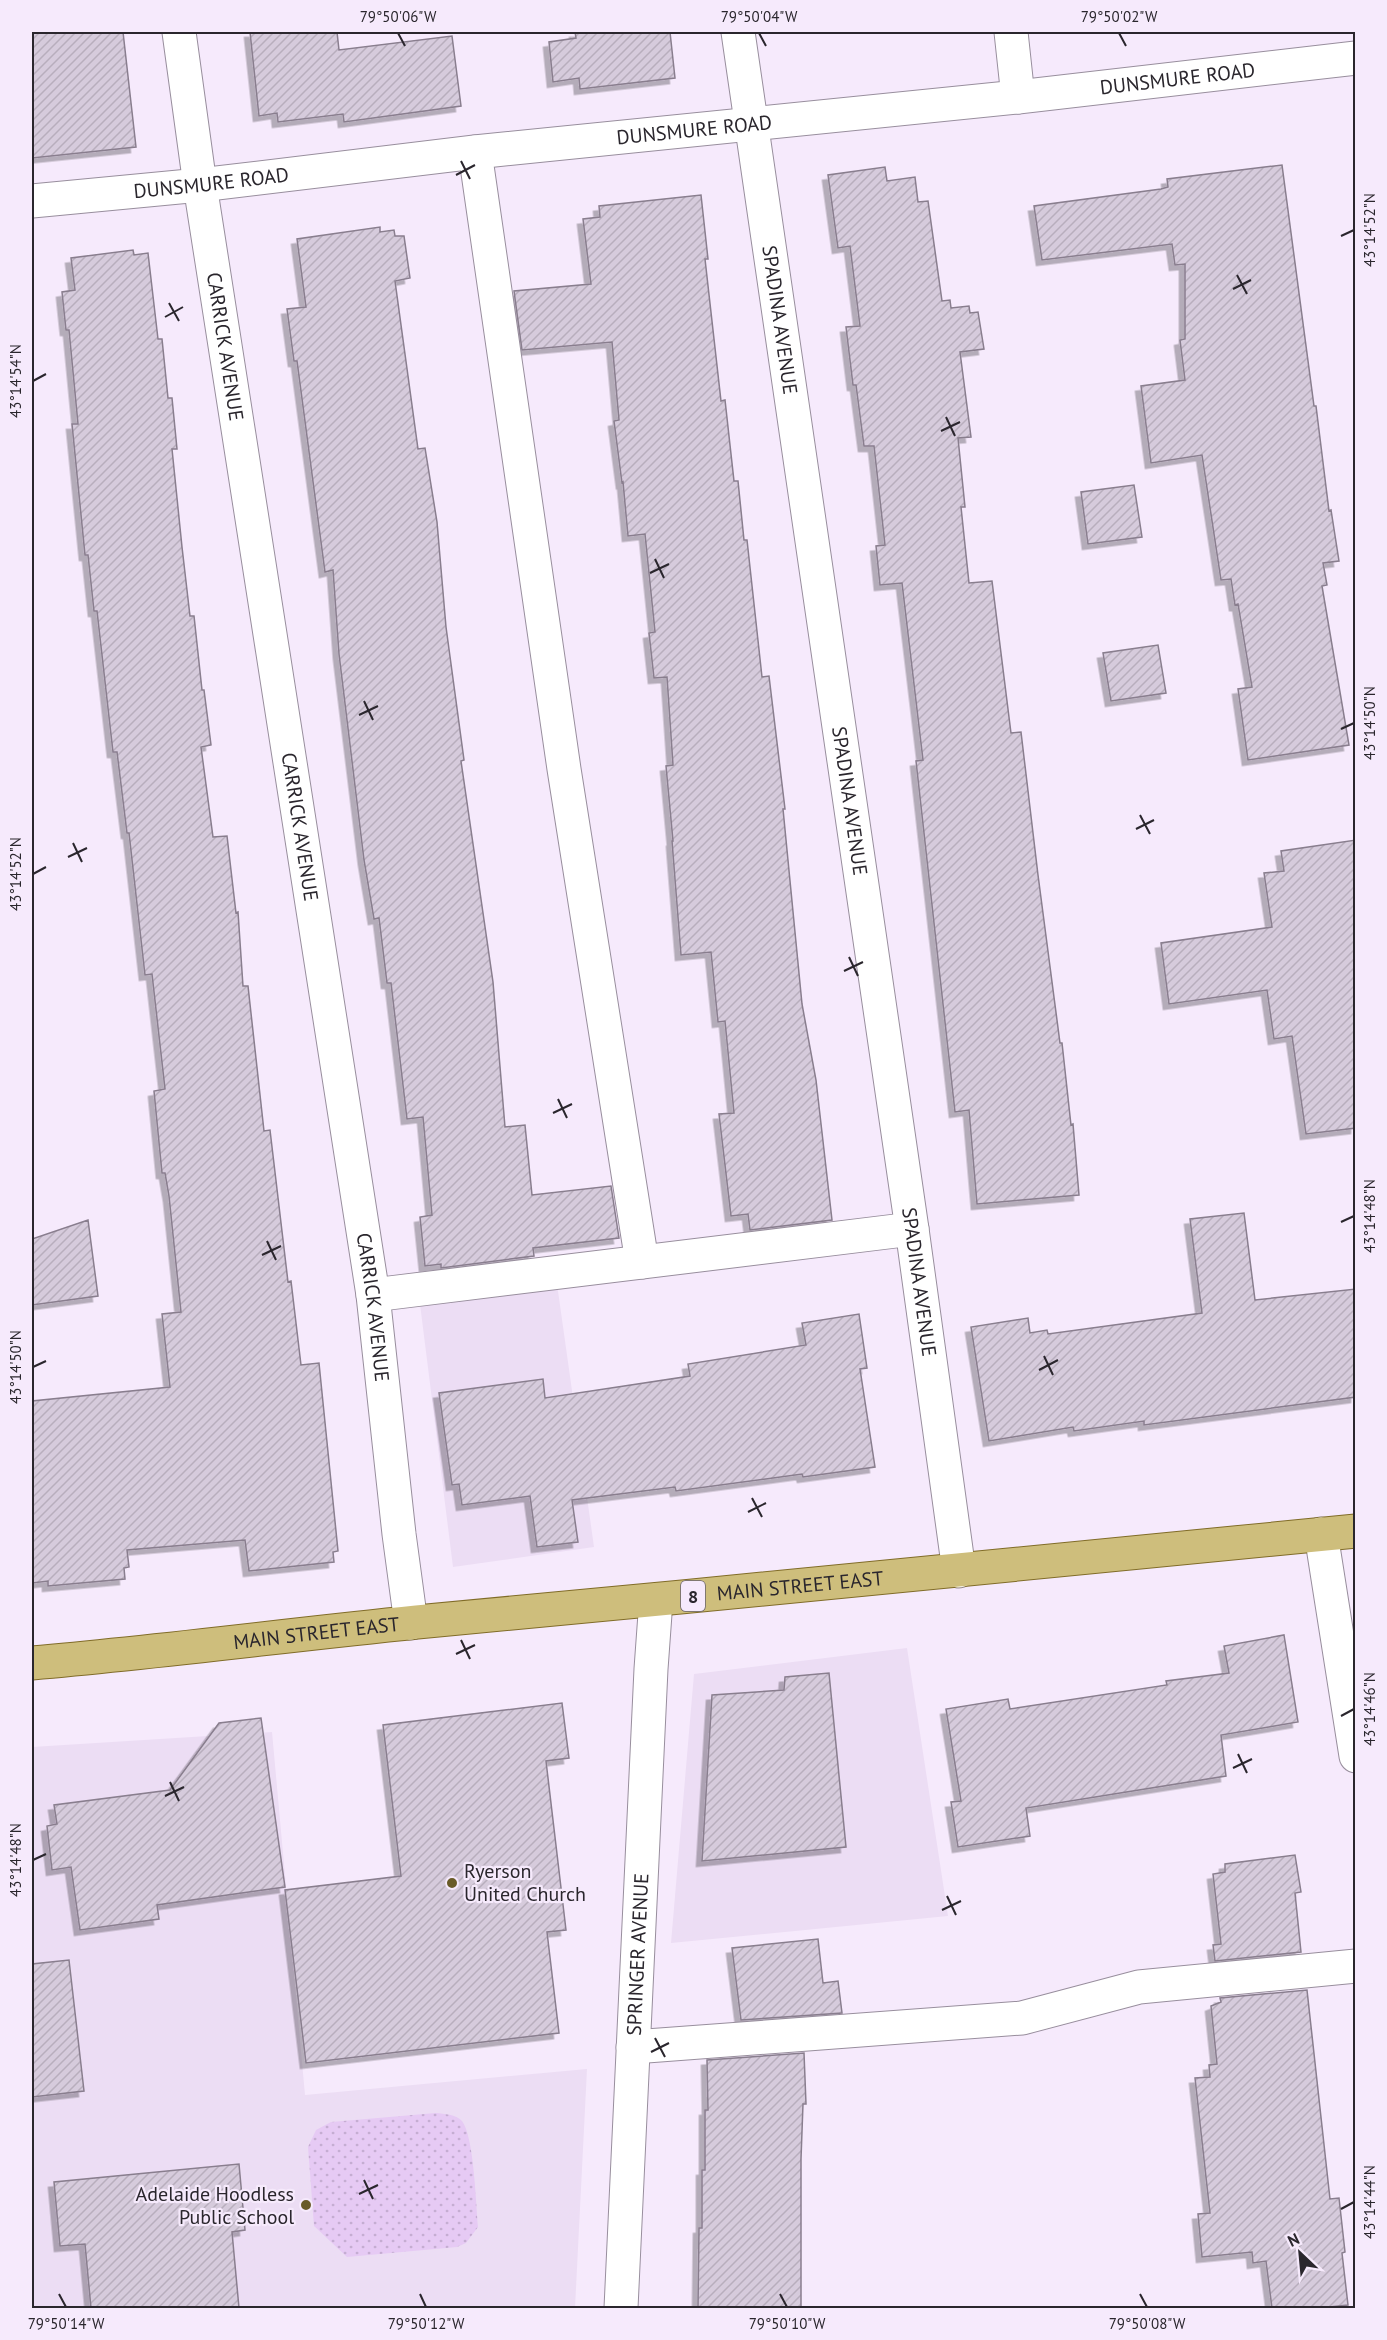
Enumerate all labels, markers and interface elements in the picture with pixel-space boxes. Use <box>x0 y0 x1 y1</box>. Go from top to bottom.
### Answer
text: 79°50'06"W <box>360 7 437 26</box>
text: 79°50'04"W <box>721 7 798 26</box>
text: 79°50'02"W <box>1081 7 1158 26</box>
street label: DUNSMURE ROAD <box>1098 57 1256 100</box>
street label: DUNSMURE ROAD <box>615 109 773 151</box>
street label: DUNSMURE ROAD <box>132 161 290 204</box>
text: 43°14'52"N <box>1360 193 1379 267</box>
street label: SPADINA AVENUE <box>756 244 804 396</box>
street label: CARRICK AVENUE <box>201 270 250 423</box>
text: 43°14'54"N <box>6 344 25 418</box>
text: 43°14'50"N <box>1360 686 1379 760</box>
street label: SPADINA AVENUE <box>826 725 873 877</box>
street label: CARRICK AVENUE <box>276 751 324 903</box>
text: 43°14'52"N <box>6 837 25 911</box>
text: 43°14'48"N <box>1360 1179 1379 1253</box>
street label: SPADINA AVENUE <box>896 1206 942 1358</box>
street label: CARRICK AVENUE <box>350 1231 395 1383</box>
text: 43°14'50"N <box>6 1330 25 1404</box>
street label: MAIN STREET EAST <box>716 1565 885 1607</box>
road number: 8 <box>681 1581 705 1611</box>
street label: MAIN STREET EAST <box>232 1611 401 1655</box>
text: 43°14'46"N <box>1360 1672 1379 1746</box>
text: 43°14'48"N <box>6 1823 25 1897</box>
place label: Ryerson United Church <box>464 1858 586 1907</box>
street label: SPRINGER AVENUE <box>621 1872 654 2036</box>
marker: Ryerson United Church <box>445 1876 459 1890</box>
text: 43°14'44"N <box>1360 2165 1379 2239</box>
place label: Adelaide Hoodless Public School <box>136 2181 294 2230</box>
marker: Adelaide Hoodless Public School <box>299 2198 313 2212</box>
north arrow <box>1270 2223 1330 2283</box>
text: N <box>1284 2228 1303 2251</box>
text: 79°50'14"W <box>28 2314 105 2333</box>
text: 79°50'12"W <box>388 2314 465 2333</box>
text: 79°50'10"W <box>749 2314 826 2333</box>
text: 79°50'08"W <box>1109 2314 1186 2333</box>

